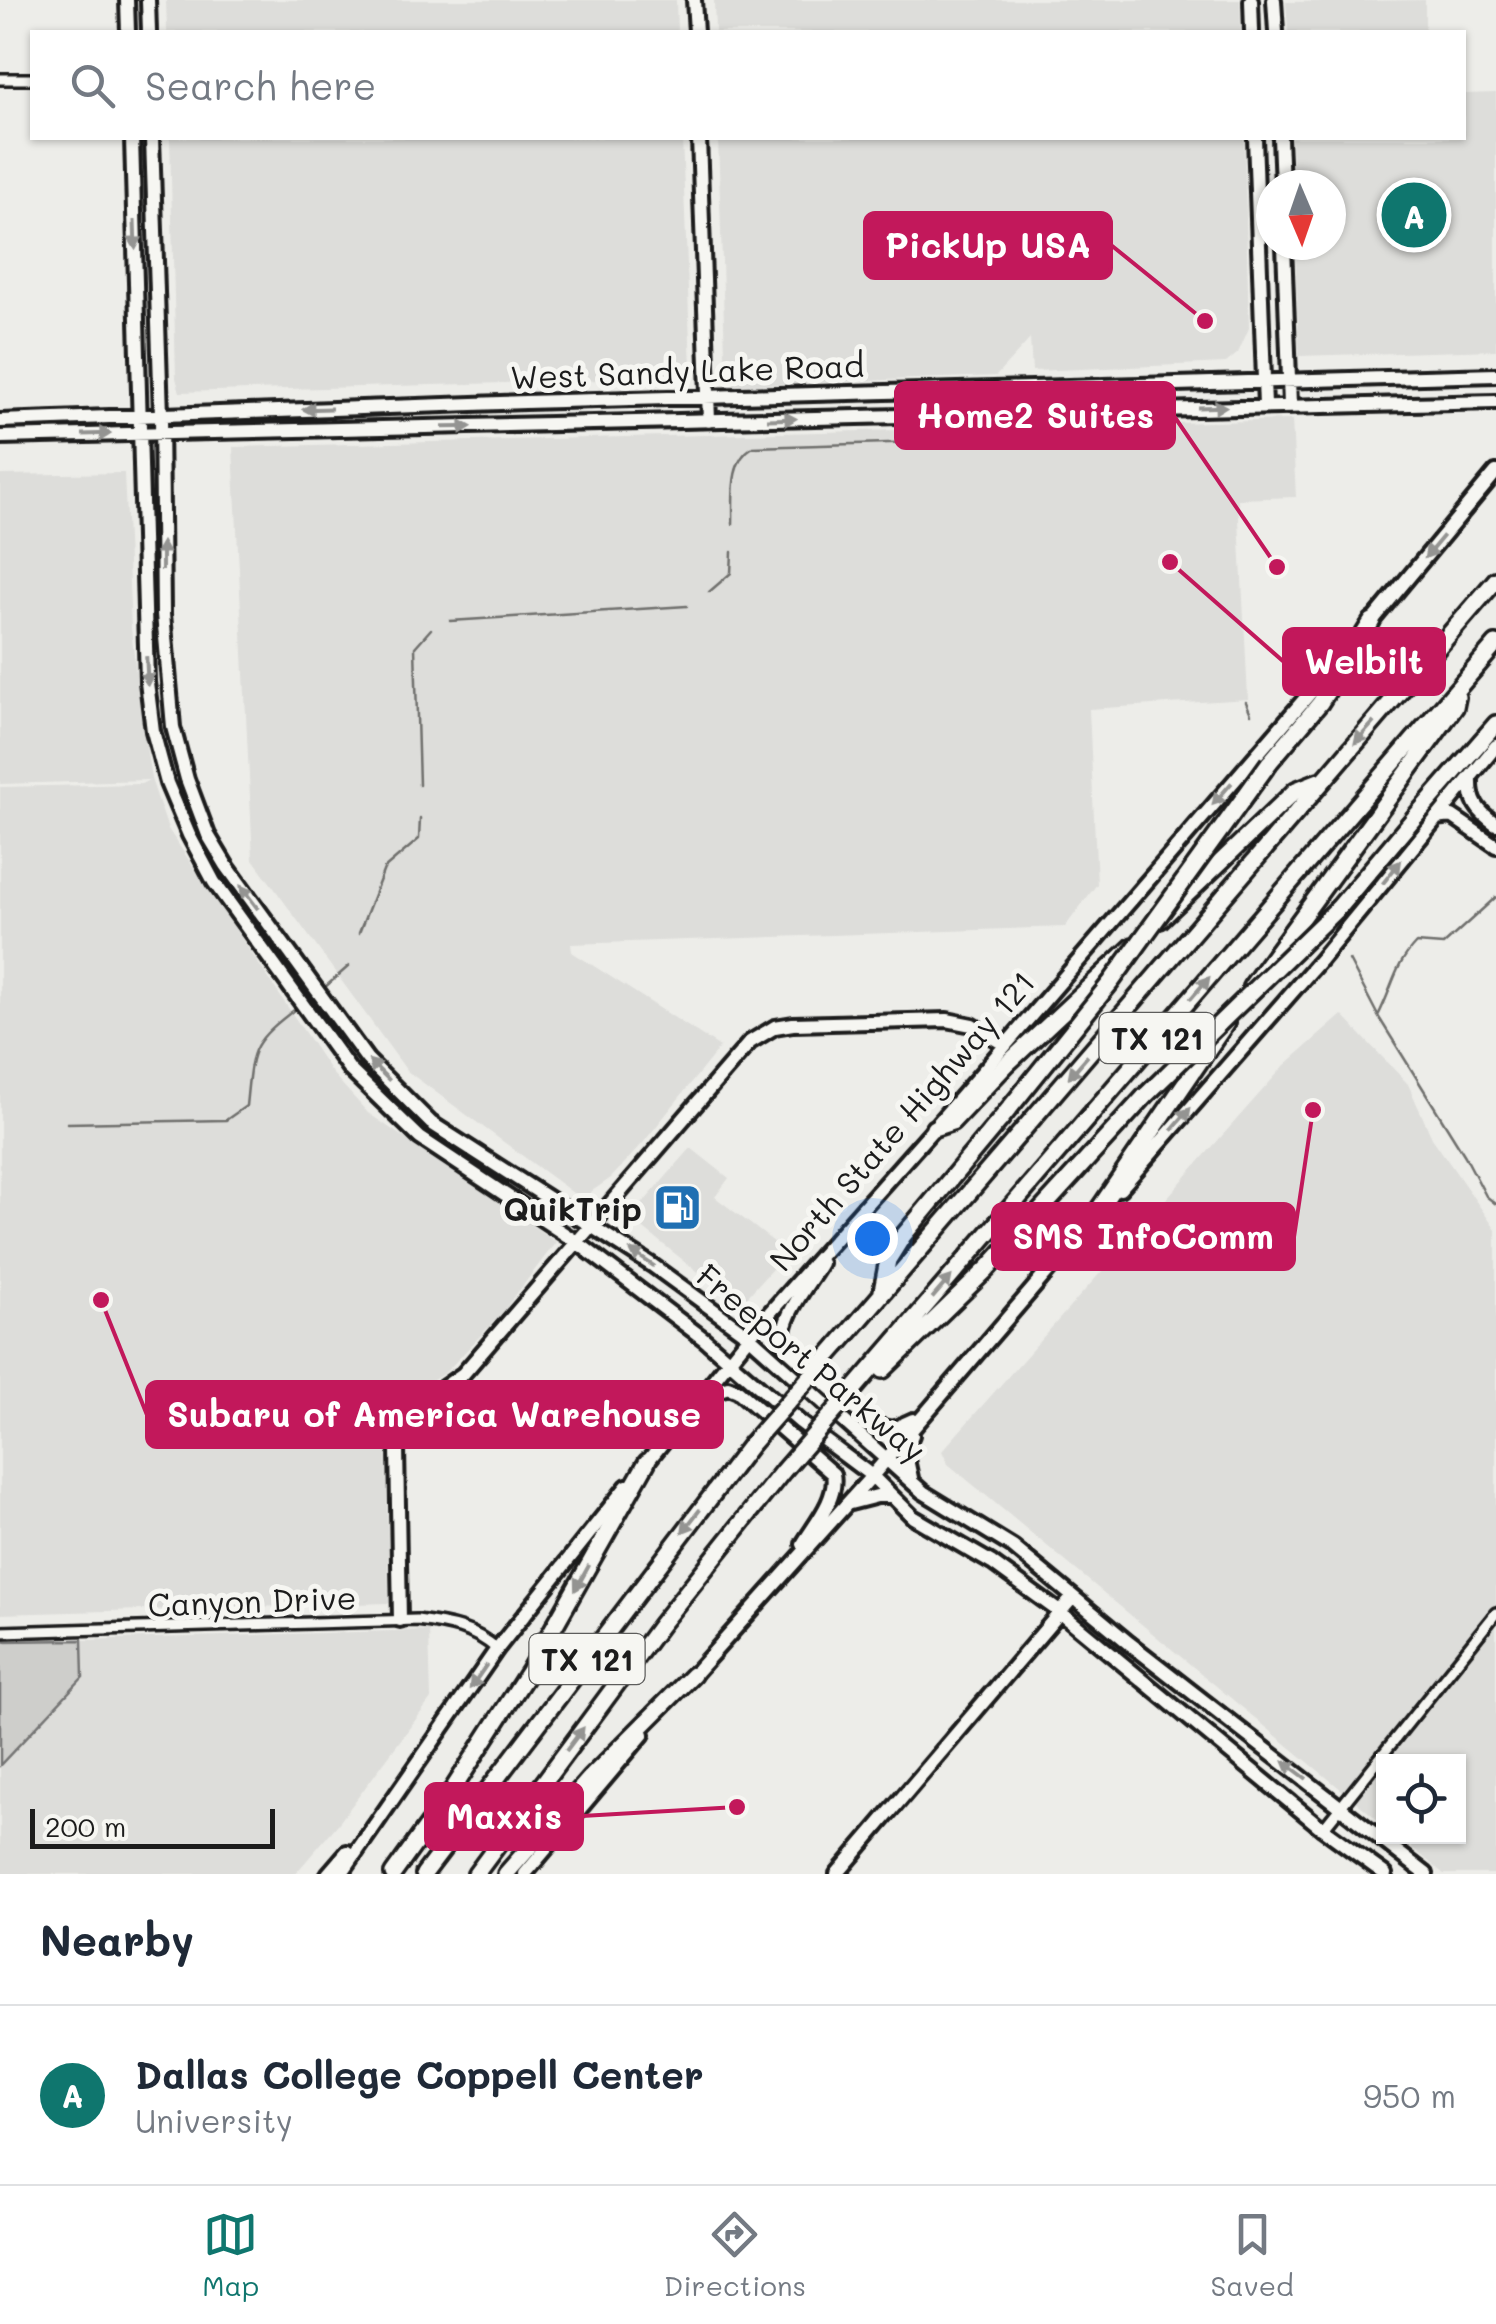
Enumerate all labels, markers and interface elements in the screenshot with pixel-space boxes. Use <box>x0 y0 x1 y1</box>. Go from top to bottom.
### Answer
search box <box>30 30 1466 140</box>
icon: search <box>65 58 120 113</box>
text: Search here <box>145 60 376 110</box>
north arrow <box>1256 170 1346 260</box>
pin: A <box>1382 178 1446 252</box>
callout: PickUp USA <box>865 213 1111 278</box>
one-way arrow <box>128 219 144 251</box>
text: PickUp USA <box>885 221 1091 267</box>
street label: West Sandy Lake Road <box>509 343 865 398</box>
callout: Home2 Suites <box>896 383 1174 448</box>
text: Home2 Suites <box>916 391 1154 437</box>
one-way arrow <box>1197 399 1229 415</box>
one-way arrow <box>301 401 333 417</box>
one-way arrow <box>767 410 799 426</box>
one-way arrow <box>442 419 474 435</box>
one-way arrow <box>82 426 114 442</box>
one-way arrow <box>1423 535 1445 560</box>
one-way arrow <box>154 539 170 571</box>
callout: Welbilt <box>1284 629 1444 694</box>
text: Welbilt <box>1304 637 1424 683</box>
one-way arrow <box>139 655 155 687</box>
one-way arrow <box>1353 720 1375 745</box>
one-way arrow <box>1211 781 1233 806</box>
one-way arrow <box>1381 860 1402 885</box>
one-way arrow <box>240 884 260 910</box>
street label: North State Highway 121 <box>759 961 1044 1280</box>
one-way arrow <box>1189 976 1211 1001</box>
road number: TX 121 <box>1100 1013 1214 1063</box>
one-way arrow <box>1067 1054 1089 1079</box>
one-way arrow <box>367 1059 391 1083</box>
one-way arrow <box>1169 1107 1191 1132</box>
fuel station icon: QuikTrip <box>651 1182 703 1234</box>
place label: QuikTrip <box>503 1187 642 1229</box>
callout: SMS InfoComm <box>993 1204 1294 1269</box>
text: SMS InfoComm <box>1012 1212 1274 1258</box>
your location <box>847 1213 898 1264</box>
one-way arrow <box>629 1249 656 1268</box>
street label: Freeport Parkway <box>688 1254 935 1471</box>
one-way arrow <box>931 1275 953 1300</box>
callout: Subaru of America Warehouse <box>147 1382 722 1447</box>
text: Subaru of America Warehouse <box>167 1390 701 1436</box>
one-way arrow <box>681 1508 702 1534</box>
one-way arrow <box>573 1564 591 1592</box>
street label: Canyon Drive <box>147 1575 357 1626</box>
road number: TX 121 <box>530 1634 644 1684</box>
one-way arrow <box>469 1663 488 1690</box>
one-way arrow <box>565 1726 585 1752</box>
map controls <box>1376 1754 1466 1844</box>
button: locate <box>1376 1754 1466 1844</box>
one-way arrow <box>1282 1761 1308 1781</box>
callout: Maxxis <box>426 1784 582 1849</box>
text: Maxxis <box>446 1792 562 1838</box>
scale bar <box>30 1804 275 1848</box>
text: 200 m <box>45 1808 126 1844</box>
text: Nearby <box>40 1912 194 1967</box>
text: Dallas College Coppell Center <box>135 2049 704 2099</box>
text: A <box>61 2074 84 2116</box>
text: 950 m <box>1363 2074 1456 2116</box>
text: University <box>135 2099 293 2141</box>
tab: Map <box>202 2207 259 2303</box>
tab: Directions <box>664 2207 806 2303</box>
tab: Saved <box>1211 2207 1294 2303</box>

